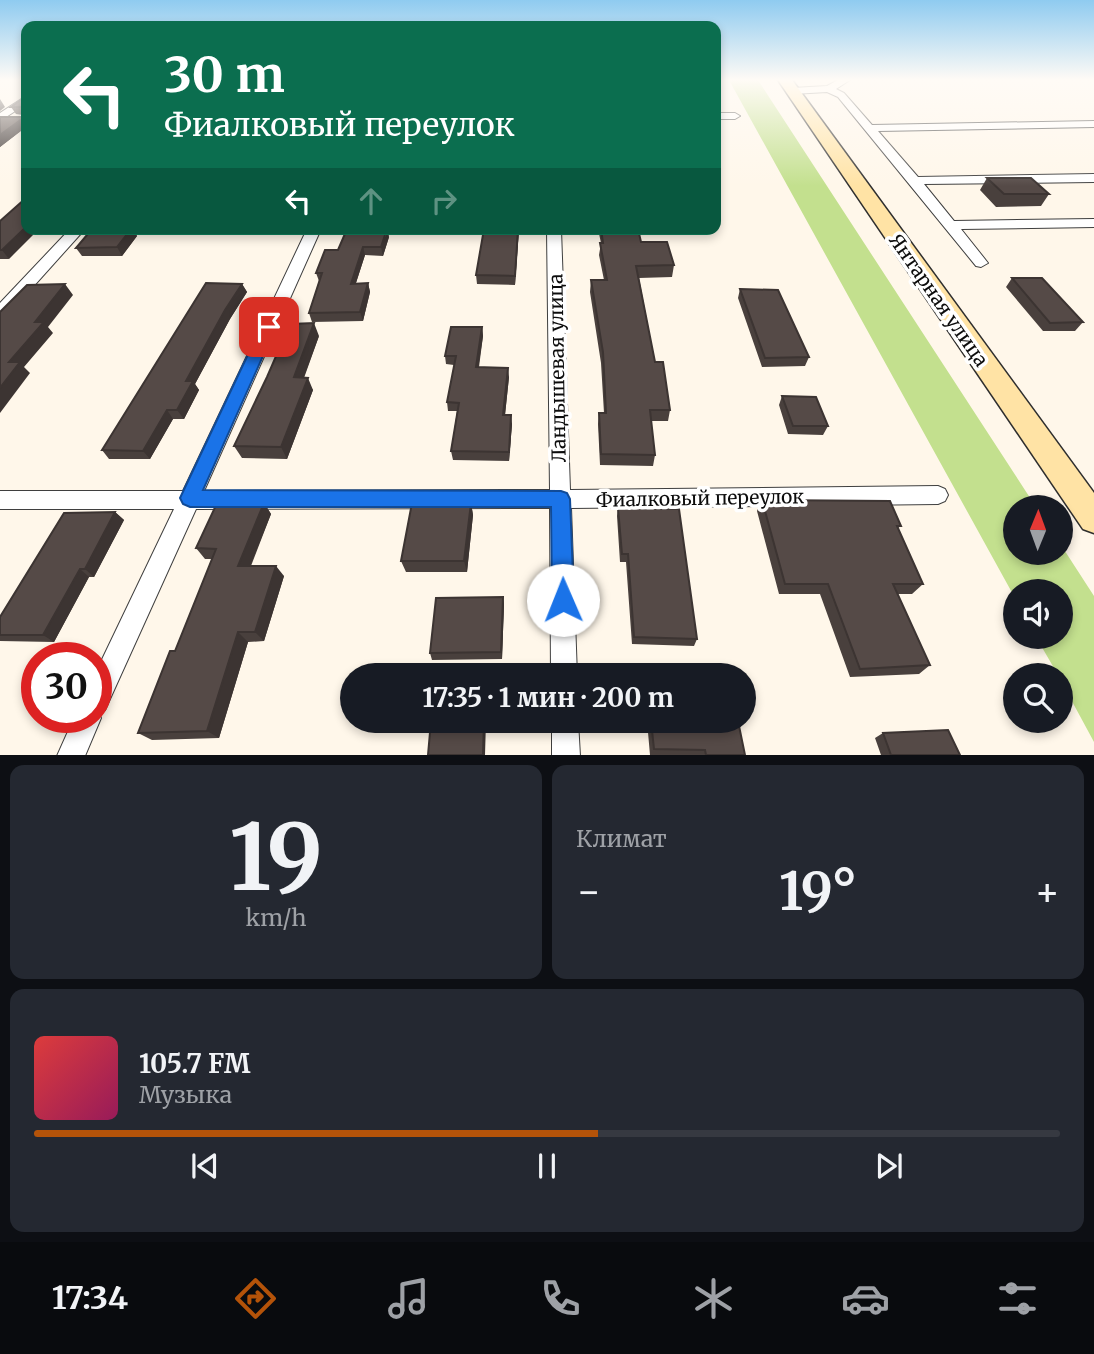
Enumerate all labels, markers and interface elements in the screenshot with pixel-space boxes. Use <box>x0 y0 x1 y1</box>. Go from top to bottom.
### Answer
text: 30 m <box>164 44 285 105</box>
icon: left <box>49 49 140 140</box>
text: Фиалковый переулок <box>164 105 515 145</box>
icon: left <box>279 182 317 220</box>
icon: ahead <box>352 182 390 220</box>
icon: right <box>425 182 463 220</box>
street label: Янтарная улица <box>884 229 994 371</box>
street label: Ландышевая улица <box>543 273 571 463</box>
pin <box>239 297 299 357</box>
icon: arrive <box>250 308 288 346</box>
street label: Фиалковый переулок <box>596 484 804 512</box>
north arrow <box>1003 495 1073 565</box>
map controls <box>1003 495 1073 733</box>
position arrow <box>526 563 600 637</box>
button: sound <box>1003 579 1073 649</box>
speed limit sign: 30 <box>21 642 112 733</box>
button: search <box>1003 663 1073 733</box>
text: 17:35 · 1 мин · 200 m <box>422 681 674 714</box>
text: 19 <box>229 800 323 915</box>
text: Климат <box>576 824 667 853</box>
text: 19° <box>779 859 857 924</box>
text: − <box>576 868 601 915</box>
text: + <box>1035 868 1060 915</box>
text: km/h <box>246 903 306 932</box>
text: 105.7 FM <box>139 1047 250 1080</box>
text: Музыка <box>139 1080 232 1109</box>
icon: previous <box>186 1147 224 1185</box>
icon: pause <box>528 1147 566 1185</box>
icon: next <box>870 1147 908 1185</box>
icon: directions <box>231 1274 280 1323</box>
icon: music <box>384 1274 433 1323</box>
icon: phone <box>536 1274 585 1323</box>
icon: climate <box>689 1274 738 1323</box>
icon: car <box>841 1274 890 1323</box>
icon: filters <box>993 1274 1042 1323</box>
text: 17:34 <box>52 1278 128 1318</box>

